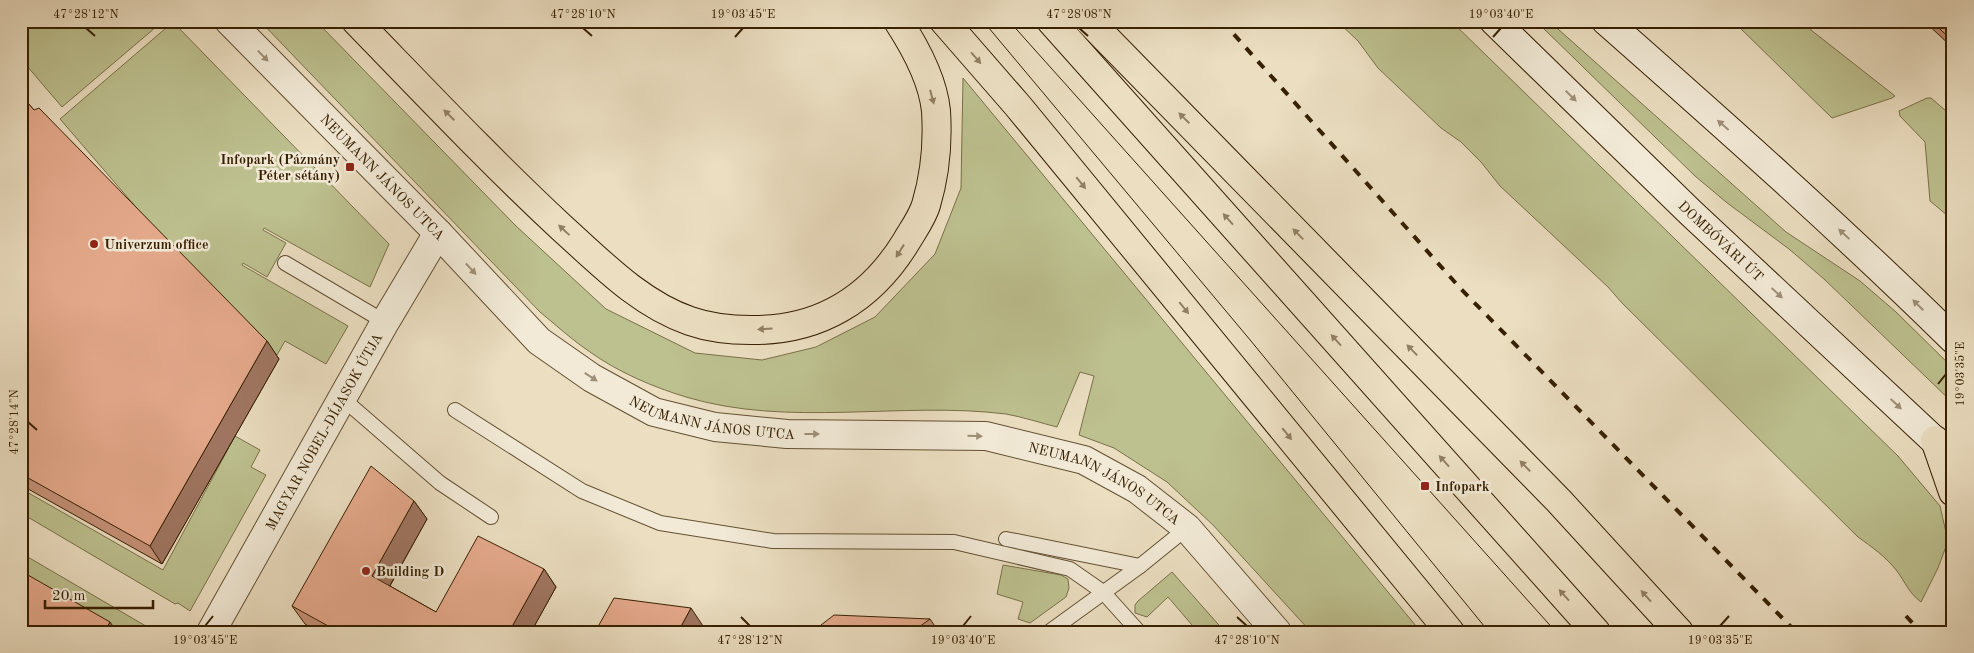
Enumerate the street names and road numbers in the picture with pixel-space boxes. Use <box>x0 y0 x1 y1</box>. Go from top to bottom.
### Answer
street label: NEUMANN JÁNOS UTCA <box>317 112 447 243</box>
street label: DOMBÓVÁRI ÚT <box>1675 199 1765 285</box>
street label: MAGYAR NOBEL-DÍJASOK ÚTJA <box>264 331 385 533</box>
street label: NEUMANN JÁNOS UTCA <box>626 394 795 442</box>
street label: NEUMANN JÁNOS UTCA <box>1027 441 1182 528</box>

